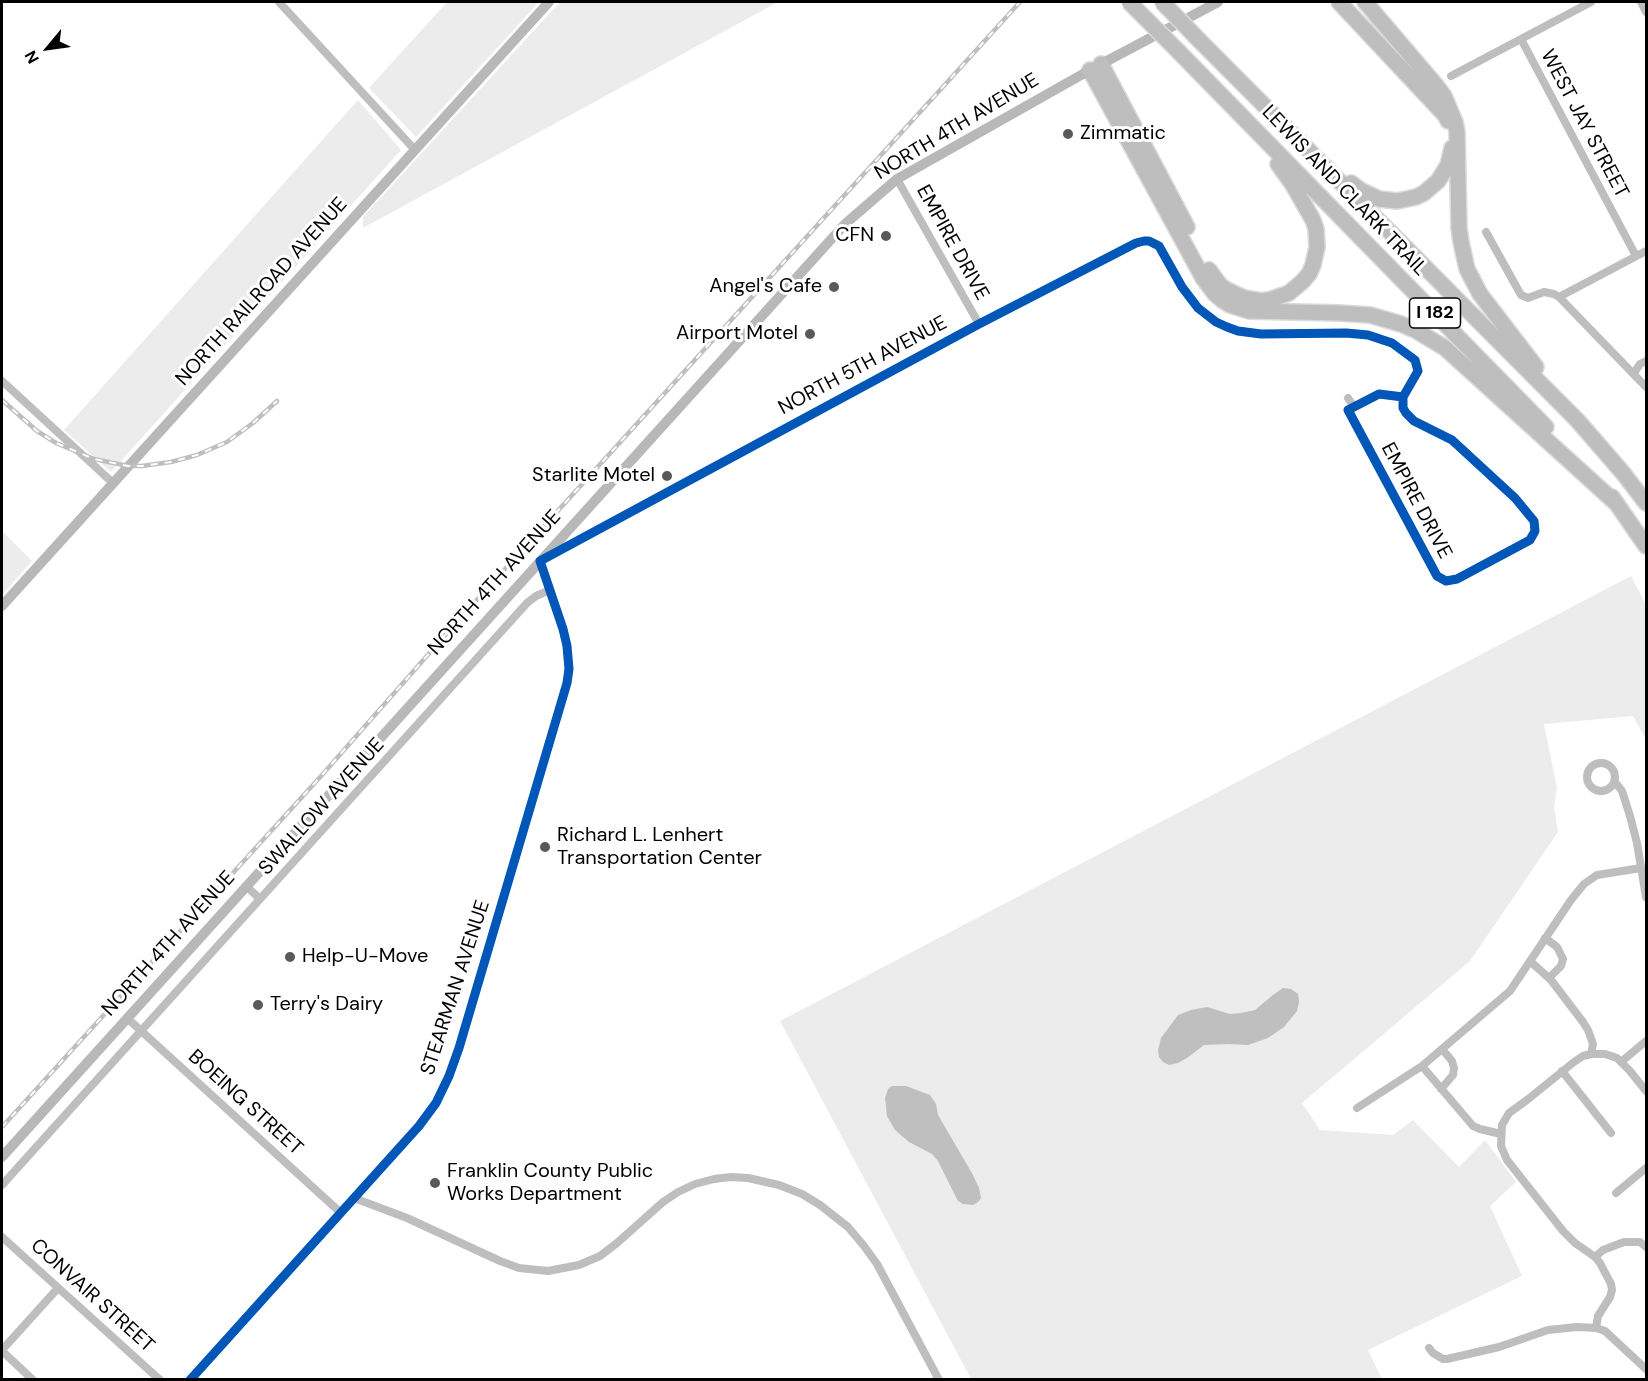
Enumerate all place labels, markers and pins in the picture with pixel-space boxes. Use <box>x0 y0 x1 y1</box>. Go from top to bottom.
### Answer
place label: Zimmatic <box>1080 122 1166 146</box>
marker: Zimmatic <box>1061 127 1075 141</box>
place label: CFN <box>835 224 874 248</box>
marker: CFN <box>879 229 893 243</box>
place label: Angel's Cafe <box>709 275 822 299</box>
marker: Angel's Cafe <box>827 280 841 294</box>
place label: Airport Motel <box>676 322 798 346</box>
marker: Airport Motel <box>803 327 817 341</box>
place label: Starlite Motel <box>532 464 655 488</box>
marker: Starlite Motel <box>660 469 674 483</box>
place label: Richard L. Lenhert Transportation Center <box>557 824 762 871</box>
marker: Richard L. Lenhert Transportation Center <box>538 840 552 854</box>
place label: Help-U-Move <box>302 945 428 969</box>
marker: Help-U-Move <box>283 950 297 964</box>
place label: Terry's Dairy <box>270 993 383 1017</box>
marker: Terry's Dairy <box>251 998 265 1012</box>
place label: Franklin County Public Works Department <box>447 1160 653 1207</box>
marker: Franklin County Public Works Department <box>428 1176 442 1190</box>

